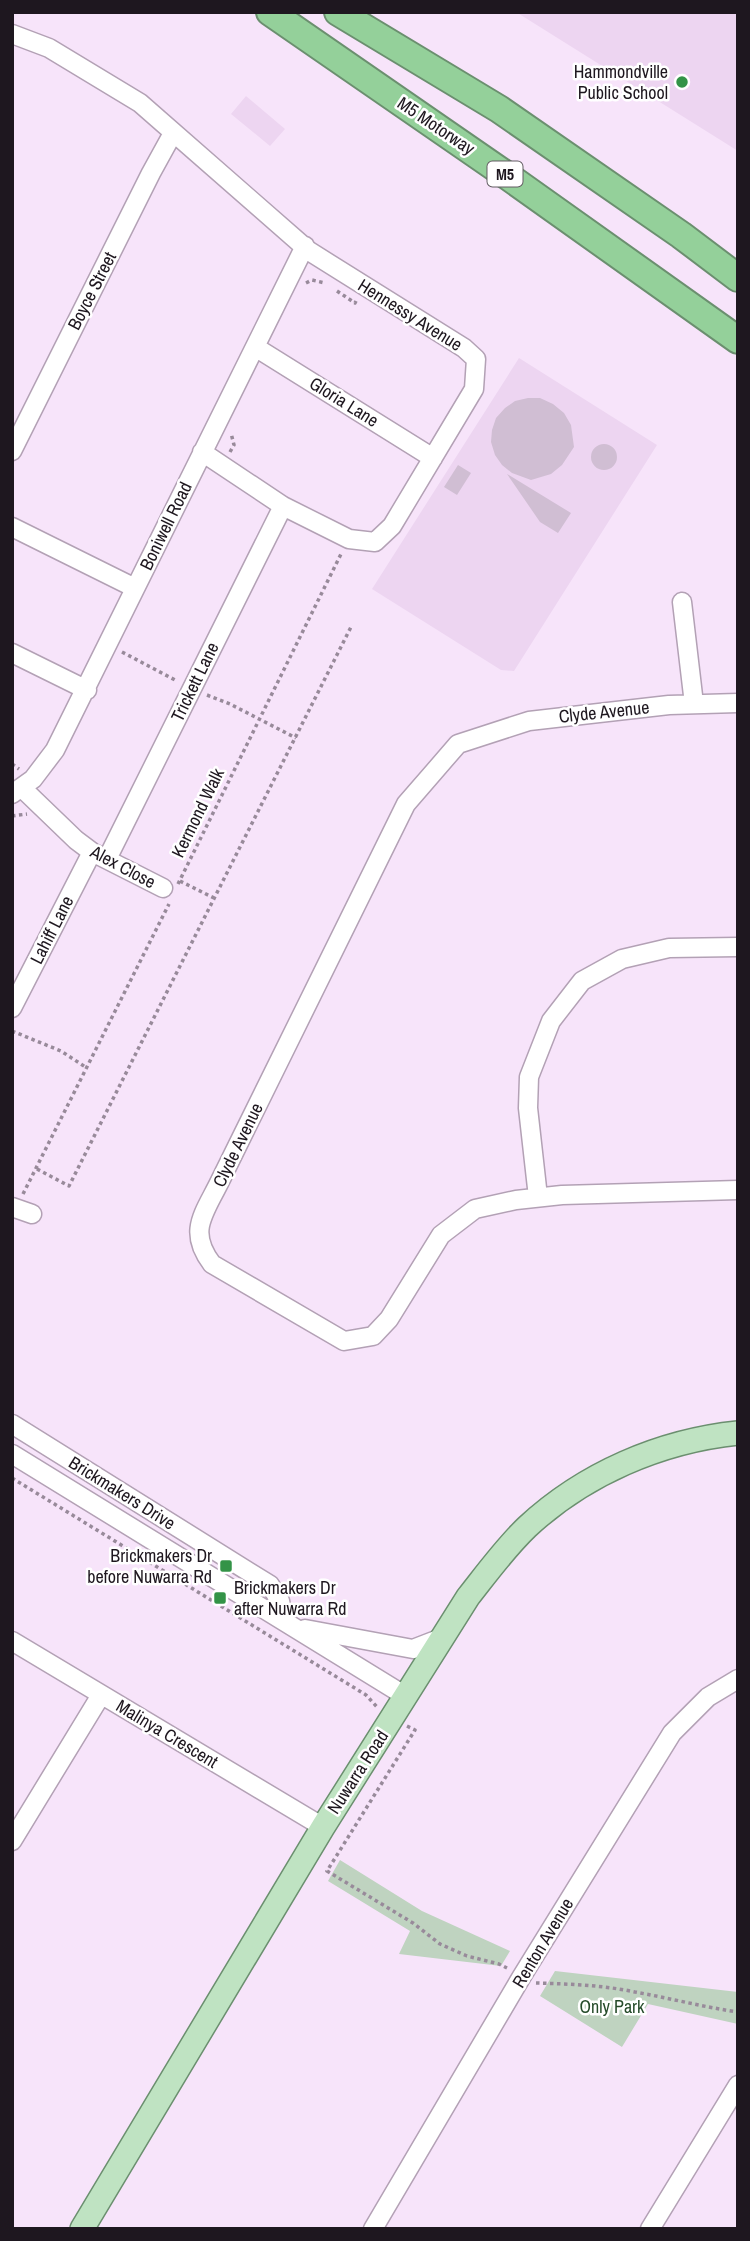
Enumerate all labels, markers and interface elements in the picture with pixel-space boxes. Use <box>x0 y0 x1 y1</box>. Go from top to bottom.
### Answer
place label: Hammondville Public School <box>574 59 668 105</box>
marker: Hammondville Public School <box>674 74 690 90</box>
street label: M5 Motorway <box>393 90 481 161</box>
road number: M5 <box>488 162 522 186</box>
street label: Boyce Street <box>61 247 122 334</box>
street label: Hennessy Avenue <box>353 273 467 357</box>
street label: Gloria Lane <box>305 371 384 433</box>
street label: Boniwell Road <box>133 478 198 574</box>
street label: Trickett Lane <box>165 638 225 726</box>
street label: Clyde Avenue <box>557 694 650 729</box>
street label: Kermond Walk <box>165 763 230 862</box>
street label: Alex Close <box>85 838 160 894</box>
street label: Lahiff Lane <box>24 891 79 968</box>
street label: Clyde Avenue <box>206 1098 269 1191</box>
street label: Brickmakers Drive <box>64 1450 180 1535</box>
place label: Brickmakers Dr before Nuwarra Rd <box>87 1543 212 1589</box>
marker: Brickmakers Dr before Nuwarra Rd <box>218 1558 234 1574</box>
place label: Brickmakers Dr after Nuwarra Rd <box>234 1575 346 1621</box>
marker: Brickmakers Dr after Nuwarra Rd <box>212 1590 228 1606</box>
street label: Malinya Crescent <box>112 1693 223 1774</box>
street label: Nuwarra Road <box>321 1725 394 1818</box>
street label: Renton Avenue <box>506 1893 579 1992</box>
park label: Only Park <box>580 1994 645 2019</box>

